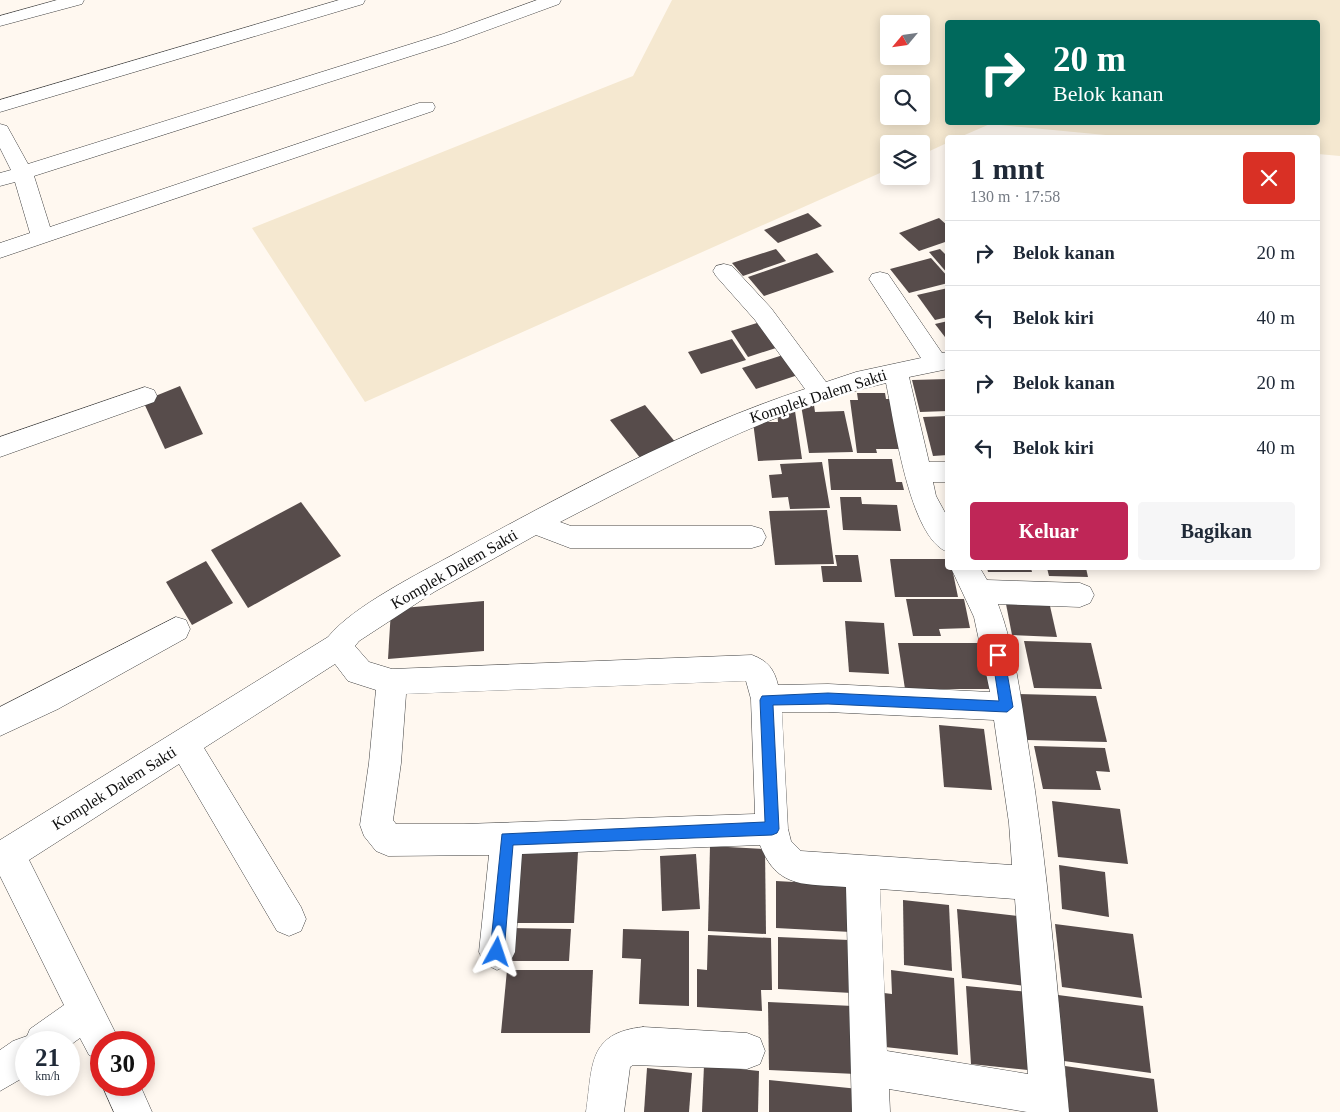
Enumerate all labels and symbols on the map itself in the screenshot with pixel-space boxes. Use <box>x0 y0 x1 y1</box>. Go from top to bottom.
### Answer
north arrow <box>880 15 930 65</box>
street label: Komplek Dalem Sakti <box>747 366 890 427</box>
street label: Komplek Dalem Sakti <box>388 526 521 613</box>
pin <box>977 634 1019 676</box>
street label: Komplek Dalem Sakti <box>49 743 180 834</box>
position arrow <box>470 925 522 977</box>
speed limit sign: 30 <box>90 1031 155 1096</box>

